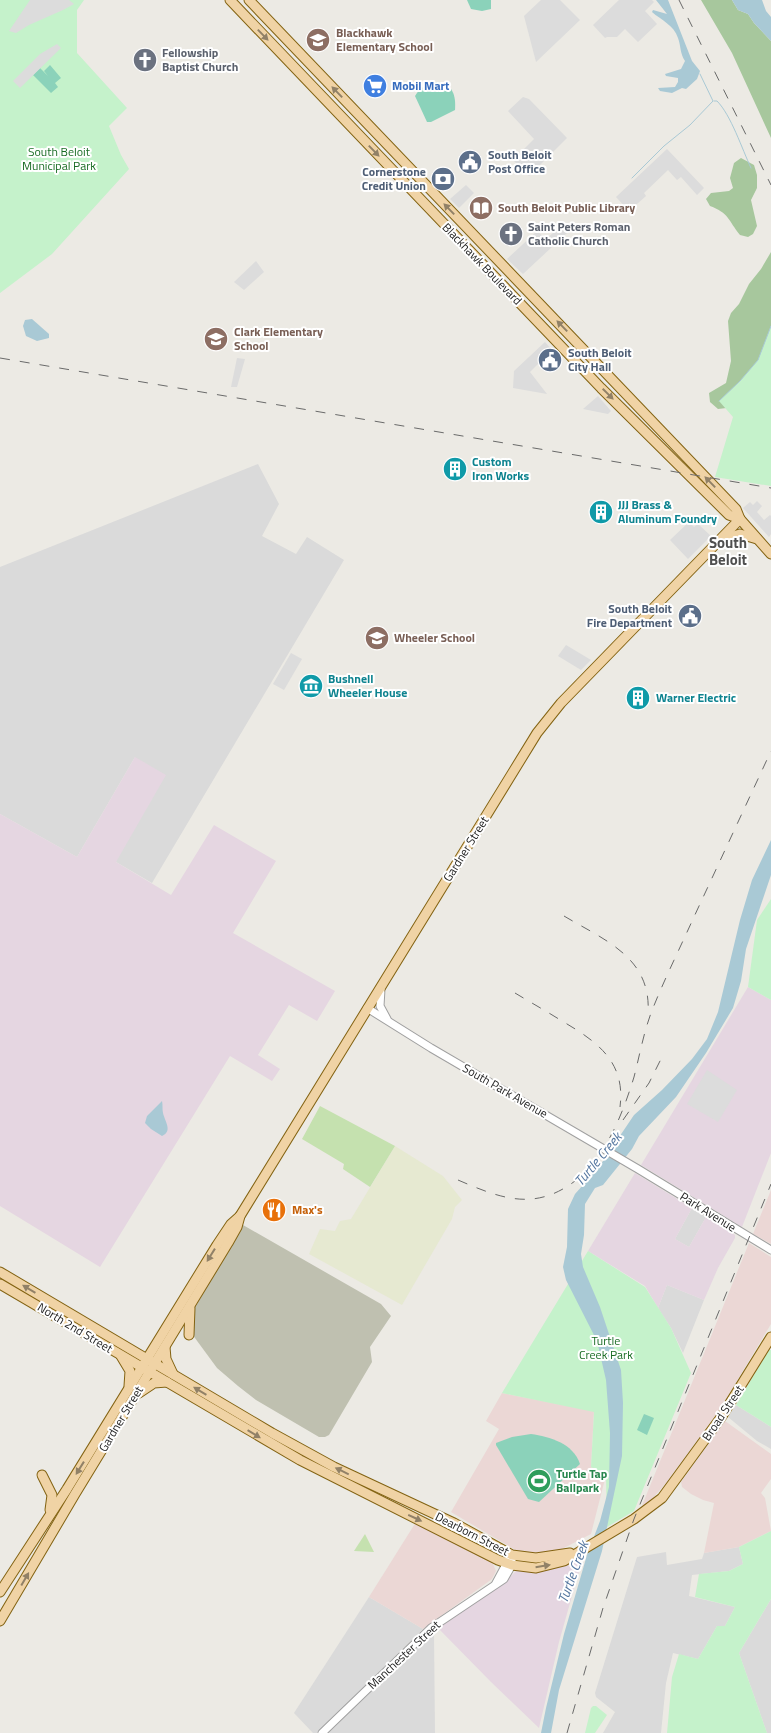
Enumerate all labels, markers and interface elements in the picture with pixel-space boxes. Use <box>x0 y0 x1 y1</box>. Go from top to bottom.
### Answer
place label: Blackhawk Elementary School <box>336 23 433 56</box>
school or university icon: Blackhawk Elementary School <box>305 27 331 53</box>
one-way arrow <box>257 29 269 41</box>
place label: Fellowship Baptist Church <box>162 43 238 76</box>
church icon: Fellowship Baptist Church <box>132 47 158 73</box>
supermarket icon: Mobil Mart <box>362 73 388 99</box>
place label: Mobil Mart <box>392 76 450 95</box>
one-way arrow <box>331 86 343 98</box>
park label: South Beloit Municipal Park <box>22 142 96 175</box>
one-way arrow <box>368 145 380 157</box>
place label: South Beloit Post Office <box>488 145 552 178</box>
public building icon: South Beloit Post Office <box>457 149 483 175</box>
place label: Cornerstone Credit Union <box>362 162 426 195</box>
bank icon: Cornerstone Credit Union <box>430 166 456 192</box>
library icon: South Beloit Public Library <box>468 195 494 221</box>
place label: South Beloit Public Library <box>498 198 635 217</box>
one-way arrow <box>443 203 455 215</box>
place label: Saint Peters Roman Catholic Church <box>528 217 630 250</box>
street label: Blackhawk Boulevard <box>438 218 527 309</box>
church icon: Saint Peters Roman Catholic Church <box>498 221 524 247</box>
one-way arrow <box>556 320 568 332</box>
place label: Clark Elementary School <box>234 322 323 355</box>
school or university icon: Clark Elementary School <box>203 326 229 352</box>
place label: South Beloit City Hall <box>568 343 632 376</box>
public building icon: South Beloit City Hall <box>537 347 563 373</box>
one-way arrow <box>602 388 614 400</box>
place label: Custom Iron Works <box>472 452 530 485</box>
building icon: Custom Iron Works <box>442 456 468 482</box>
one-way arrow <box>704 476 716 488</box>
place label: JJJ Brass & Aluminum Foundry <box>618 495 717 528</box>
building icon: JJJ Brass & Aluminum Foundry <box>588 499 614 525</box>
district label: South Beloit <box>709 531 748 571</box>
place label: South Beloit Fire Department <box>587 599 673 632</box>
public building icon: South Beloit Fire Department <box>677 603 703 629</box>
school or university icon: Wheeler School <box>364 625 390 651</box>
place label: Wheeler School <box>394 628 475 647</box>
place label: Bushnell Wheeler House <box>328 669 407 702</box>
museum icon: Bushnell Wheeler House <box>298 673 324 699</box>
building icon: Warner Electric <box>625 685 651 711</box>
place label: Warner Electric <box>656 688 736 707</box>
street label: Gardner Street <box>438 812 494 885</box>
street label: South Park Avenue <box>459 1058 551 1123</box>
water label: Turtle Creek <box>569 1126 628 1190</box>
street label: Park Avenue <box>676 1187 740 1236</box>
restaurant icon: Max's <box>261 1197 287 1223</box>
place label: Max's <box>292 1200 323 1219</box>
one-way arrow <box>206 1248 215 1262</box>
one-way arrow <box>23 1285 36 1294</box>
street label: North 2nd Street <box>34 1298 117 1358</box>
park label: Turtle Creek Park <box>579 1331 633 1364</box>
street label: Broad Street <box>697 1380 749 1444</box>
street label: Gardner Street <box>93 1381 148 1455</box>
one-way arrow <box>194 1386 207 1395</box>
one-way arrow <box>247 1429 260 1438</box>
one-way arrow <box>75 1461 84 1474</box>
place label: Turtle Tap Ballpark <box>556 1464 608 1497</box>
one-way arrow <box>334 1466 349 1475</box>
sports icon: Turtle Tap Ballpark <box>526 1468 552 1494</box>
street label: Dearborn Street <box>432 1507 513 1561</box>
one-way arrow <box>408 1514 422 1522</box>
water label: Turtle Creek <box>552 1536 594 1606</box>
one-way arrow <box>535 1562 551 1570</box>
one-way arrow <box>21 1572 29 1587</box>
street label: Manchester Street <box>363 1615 445 1694</box>

